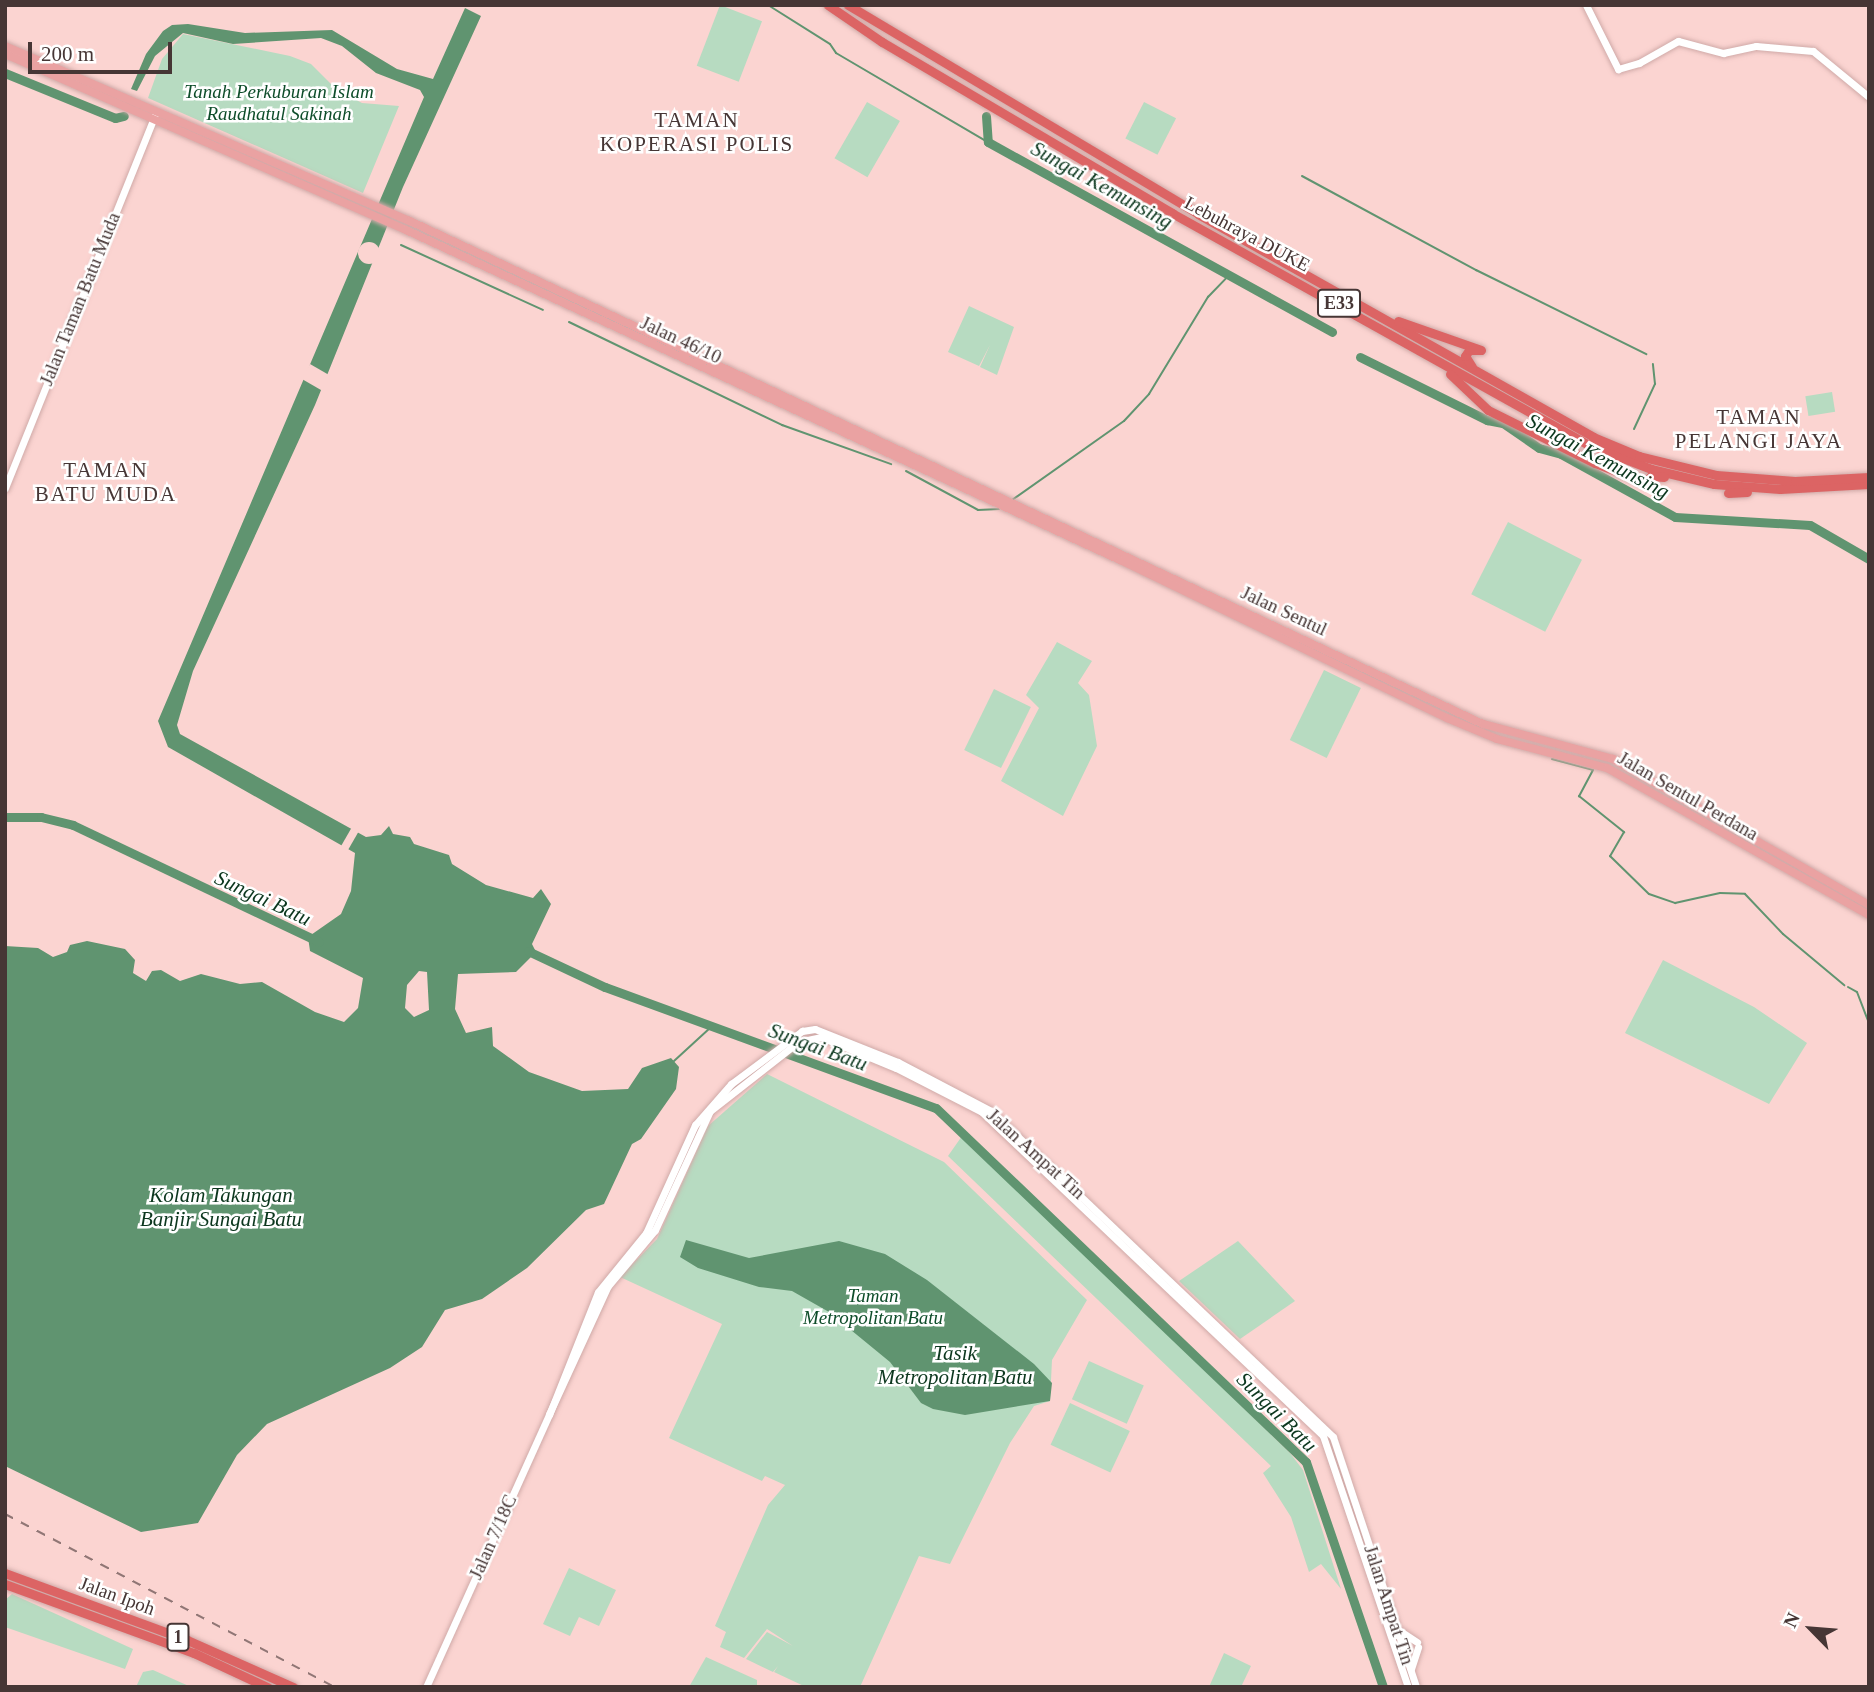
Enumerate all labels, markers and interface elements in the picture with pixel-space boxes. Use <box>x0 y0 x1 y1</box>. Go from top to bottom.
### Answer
scale bar <box>32 28 175 72</box>
text: 200 m <box>41 42 94 66</box>
park label: Tanah Perkuburan Islam Raudhatul Sakinah <box>184 81 374 125</box>
district label: TAMAN KOPERASI POLIS <box>602 107 792 157</box>
water label: Sungai Kemunsing <box>1027 136 1177 234</box>
street label: Lebuhraya DUKE <box>1180 191 1314 277</box>
street label: Jalan Taman Batu Muda <box>35 209 125 389</box>
road number: E33 <box>1316 288 1362 318</box>
street label: Jalan 46/10 <box>637 311 725 369</box>
district label: TAMAN PELANGI JAYA <box>1676 404 1842 454</box>
water label: Sungai Kemunsing <box>1522 408 1674 504</box>
district label: TAMAN BATU MUDA <box>36 457 176 507</box>
street label: Jalan Sentul <box>1237 581 1331 641</box>
street label: Jalan Sentul Perdana <box>1614 747 1762 845</box>
water label: Sungai Batu <box>211 865 315 931</box>
water label: Sungai Batu <box>765 1018 871 1076</box>
street label: Jalan Ampat Tin <box>982 1103 1090 1205</box>
water label: Kolam Takungan Banjir Sungai Batu <box>140 1182 302 1232</box>
park label: Taman Metropolitan Batu <box>803 1285 943 1329</box>
water label: Tasik Metropolitan Batu <box>878 1340 1032 1390</box>
water label: Sungai Batu <box>1232 1367 1322 1457</box>
street label: Jalan 7/18C <box>464 1491 522 1583</box>
street label: Jalan Ampat Tin <box>1359 1542 1419 1668</box>
street label: Jalan Ipoh <box>76 1572 158 1620</box>
north arrow <box>1776 1594 1846 1664</box>
text: N <box>1779 1609 1804 1631</box>
road number: 1 <box>166 1622 190 1652</box>

